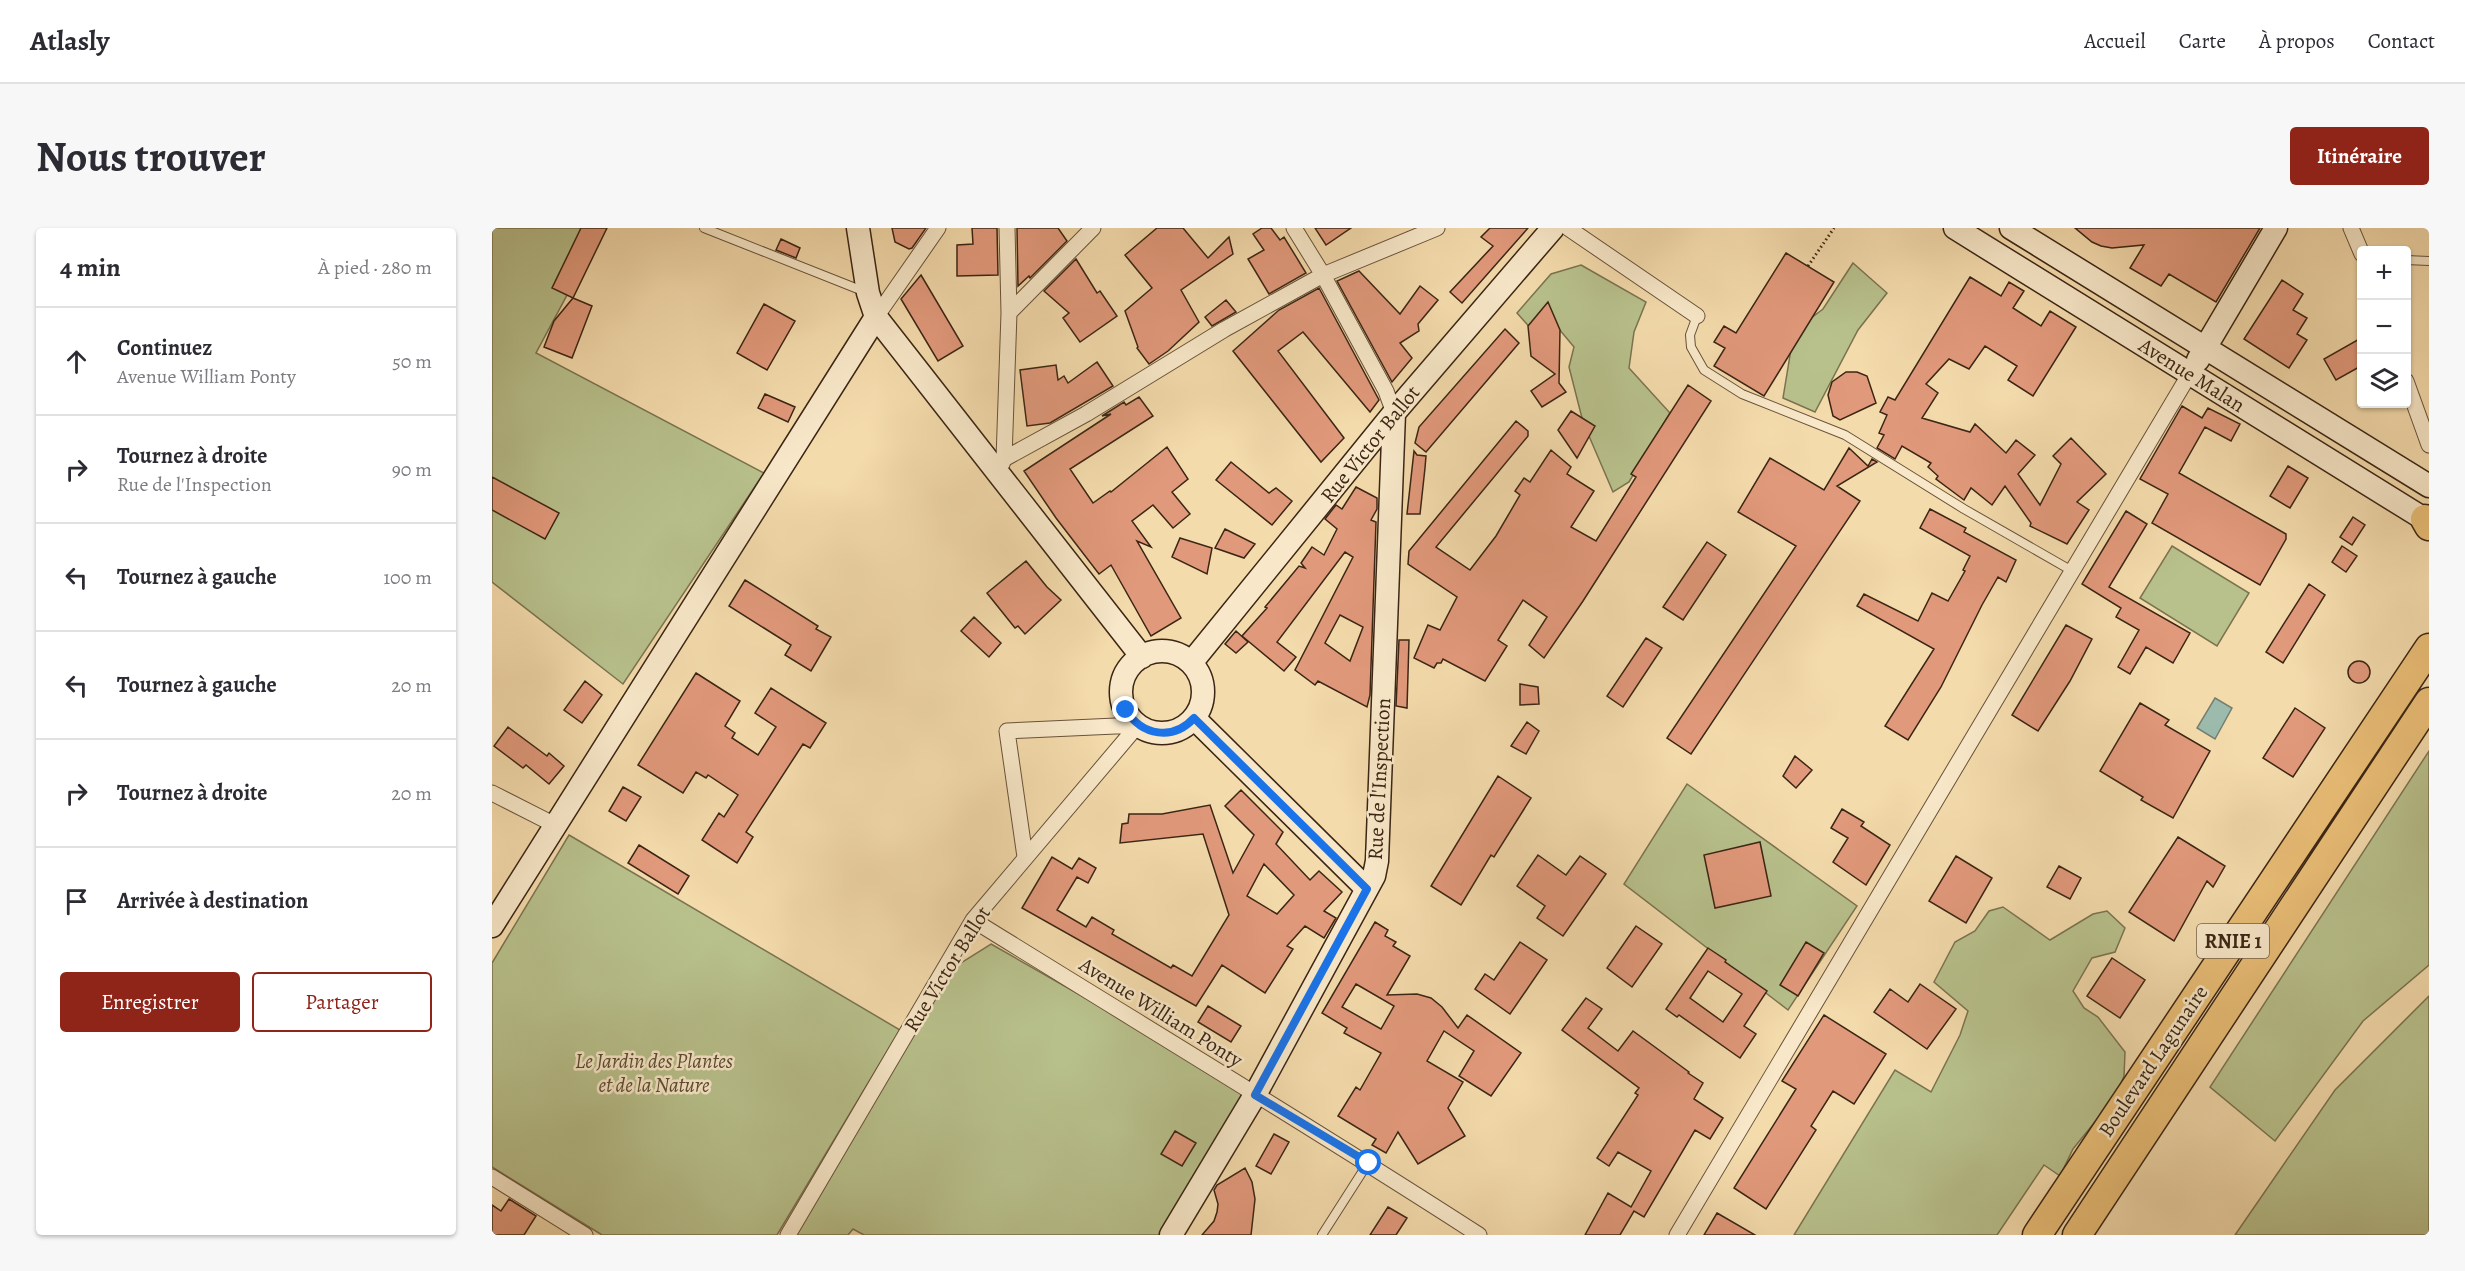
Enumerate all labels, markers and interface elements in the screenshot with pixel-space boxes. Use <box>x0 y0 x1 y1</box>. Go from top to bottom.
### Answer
text: Atlasly <box>30 22 109 60</box>
text: Accueil <box>2084 27 2146 55</box>
text: Carte <box>2179 27 2226 55</box>
text: À propos <box>2259 27 2335 55</box>
text: Contact <box>2368 27 2435 55</box>
button: Itinéraire <box>2290 127 2429 185</box>
text: Nous trouver <box>36 128 266 185</box>
map controls <box>2357 246 2411 408</box>
button: + <box>2357 246 2411 300</box>
text: 4 min <box>60 250 121 285</box>
text: À pied · 280 m <box>318 254 432 281</box>
button: − <box>2357 300 2411 354</box>
street label: Avenue Malan <box>2133 331 2251 419</box>
text: Continuez <box>117 333 212 363</box>
icon: ahead <box>60 345 93 378</box>
text: 50 m <box>392 348 432 375</box>
button: layers <box>2357 354 2411 408</box>
text: Avenue William Ponty <box>117 363 296 390</box>
street label: Rue Victor Ballot <box>1314 379 1426 509</box>
text: Tournez à droite <box>117 441 268 471</box>
icon: right <box>60 453 93 486</box>
text: 90 m <box>392 456 432 483</box>
text: Rue de l'Inspection <box>117 471 272 498</box>
icon: left <box>60 561 93 594</box>
text: Tournez à gauche <box>117 562 277 592</box>
text: 100 m <box>383 564 432 591</box>
icon: left <box>60 669 93 702</box>
text: Tournez à gauche <box>117 670 277 700</box>
text: 20 m <box>391 672 432 699</box>
route end <box>1112 696 1138 722</box>
street label: Rue de l'Inspection <box>1361 697 1397 861</box>
icon: right <box>60 777 93 810</box>
text: Tournez à droite <box>117 778 268 808</box>
text: 20 m <box>391 780 432 807</box>
icon: arrive <box>60 885 93 918</box>
text: Arrivée à destination <box>117 886 308 916</box>
street label: Rue Victor Ballot <box>897 901 997 1037</box>
road number: RNIE 1 <box>2197 924 2269 958</box>
street label: Avenue William Ponty <box>1073 950 1249 1074</box>
button: Enregistrer <box>60 972 240 1032</box>
button: Partager <box>252 972 432 1032</box>
street label: Boulevard Lagunaire <box>2092 980 2214 1142</box>
park label: Le Jardin des Plantes et de la Nature <box>575 1047 733 1099</box>
route start <box>1355 1149 1381 1175</box>

